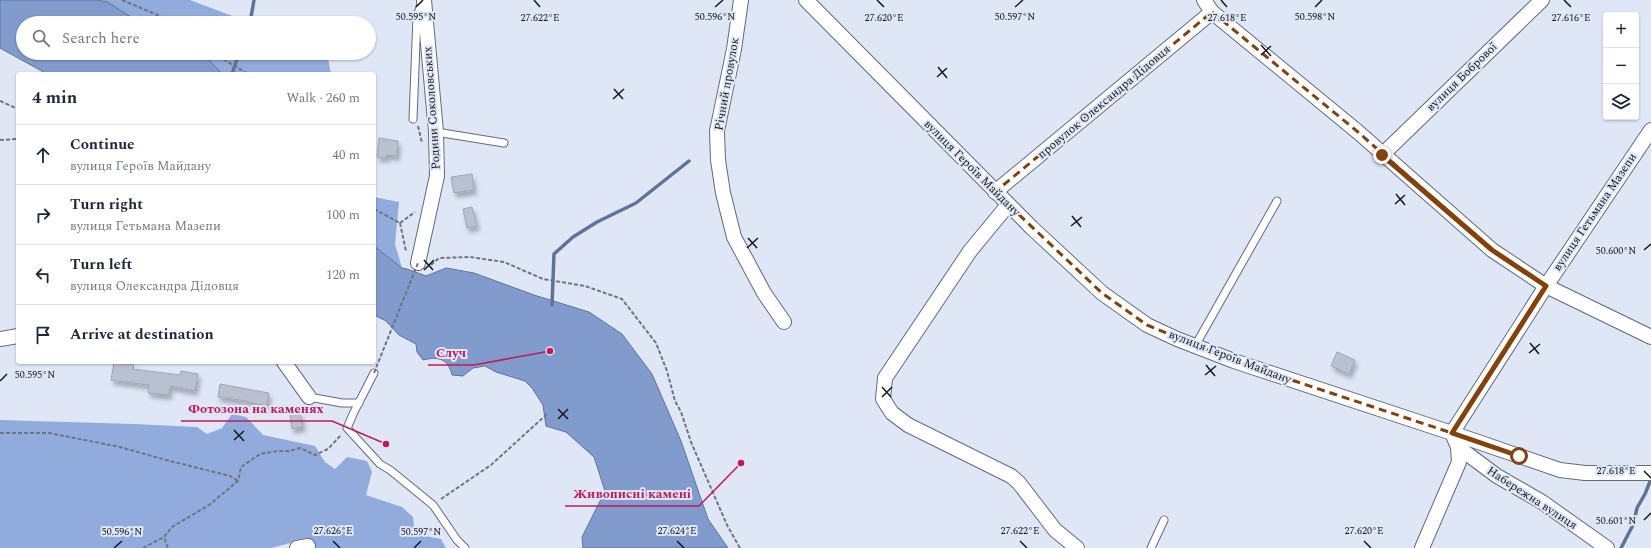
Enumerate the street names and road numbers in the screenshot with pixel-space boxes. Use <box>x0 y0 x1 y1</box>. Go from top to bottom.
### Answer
street label: Річний провулок <box>709 36 745 132</box>
street label: вулиця Бобрової <box>1422 38 1502 116</box>
street label: провулок Олександра Дідовця <box>1033 40 1175 164</box>
street label: Родини Соколовських <box>418 46 446 170</box>
street label: вулиця Героїв Майдану <box>919 115 1026 222</box>
street label: вулиця Гетьмана Мазепи <box>1548 149 1642 275</box>
street label: вулиця Героїв Майдану <box>1166 325 1295 390</box>
street label: Набережна вулиця <box>1483 461 1581 535</box>

